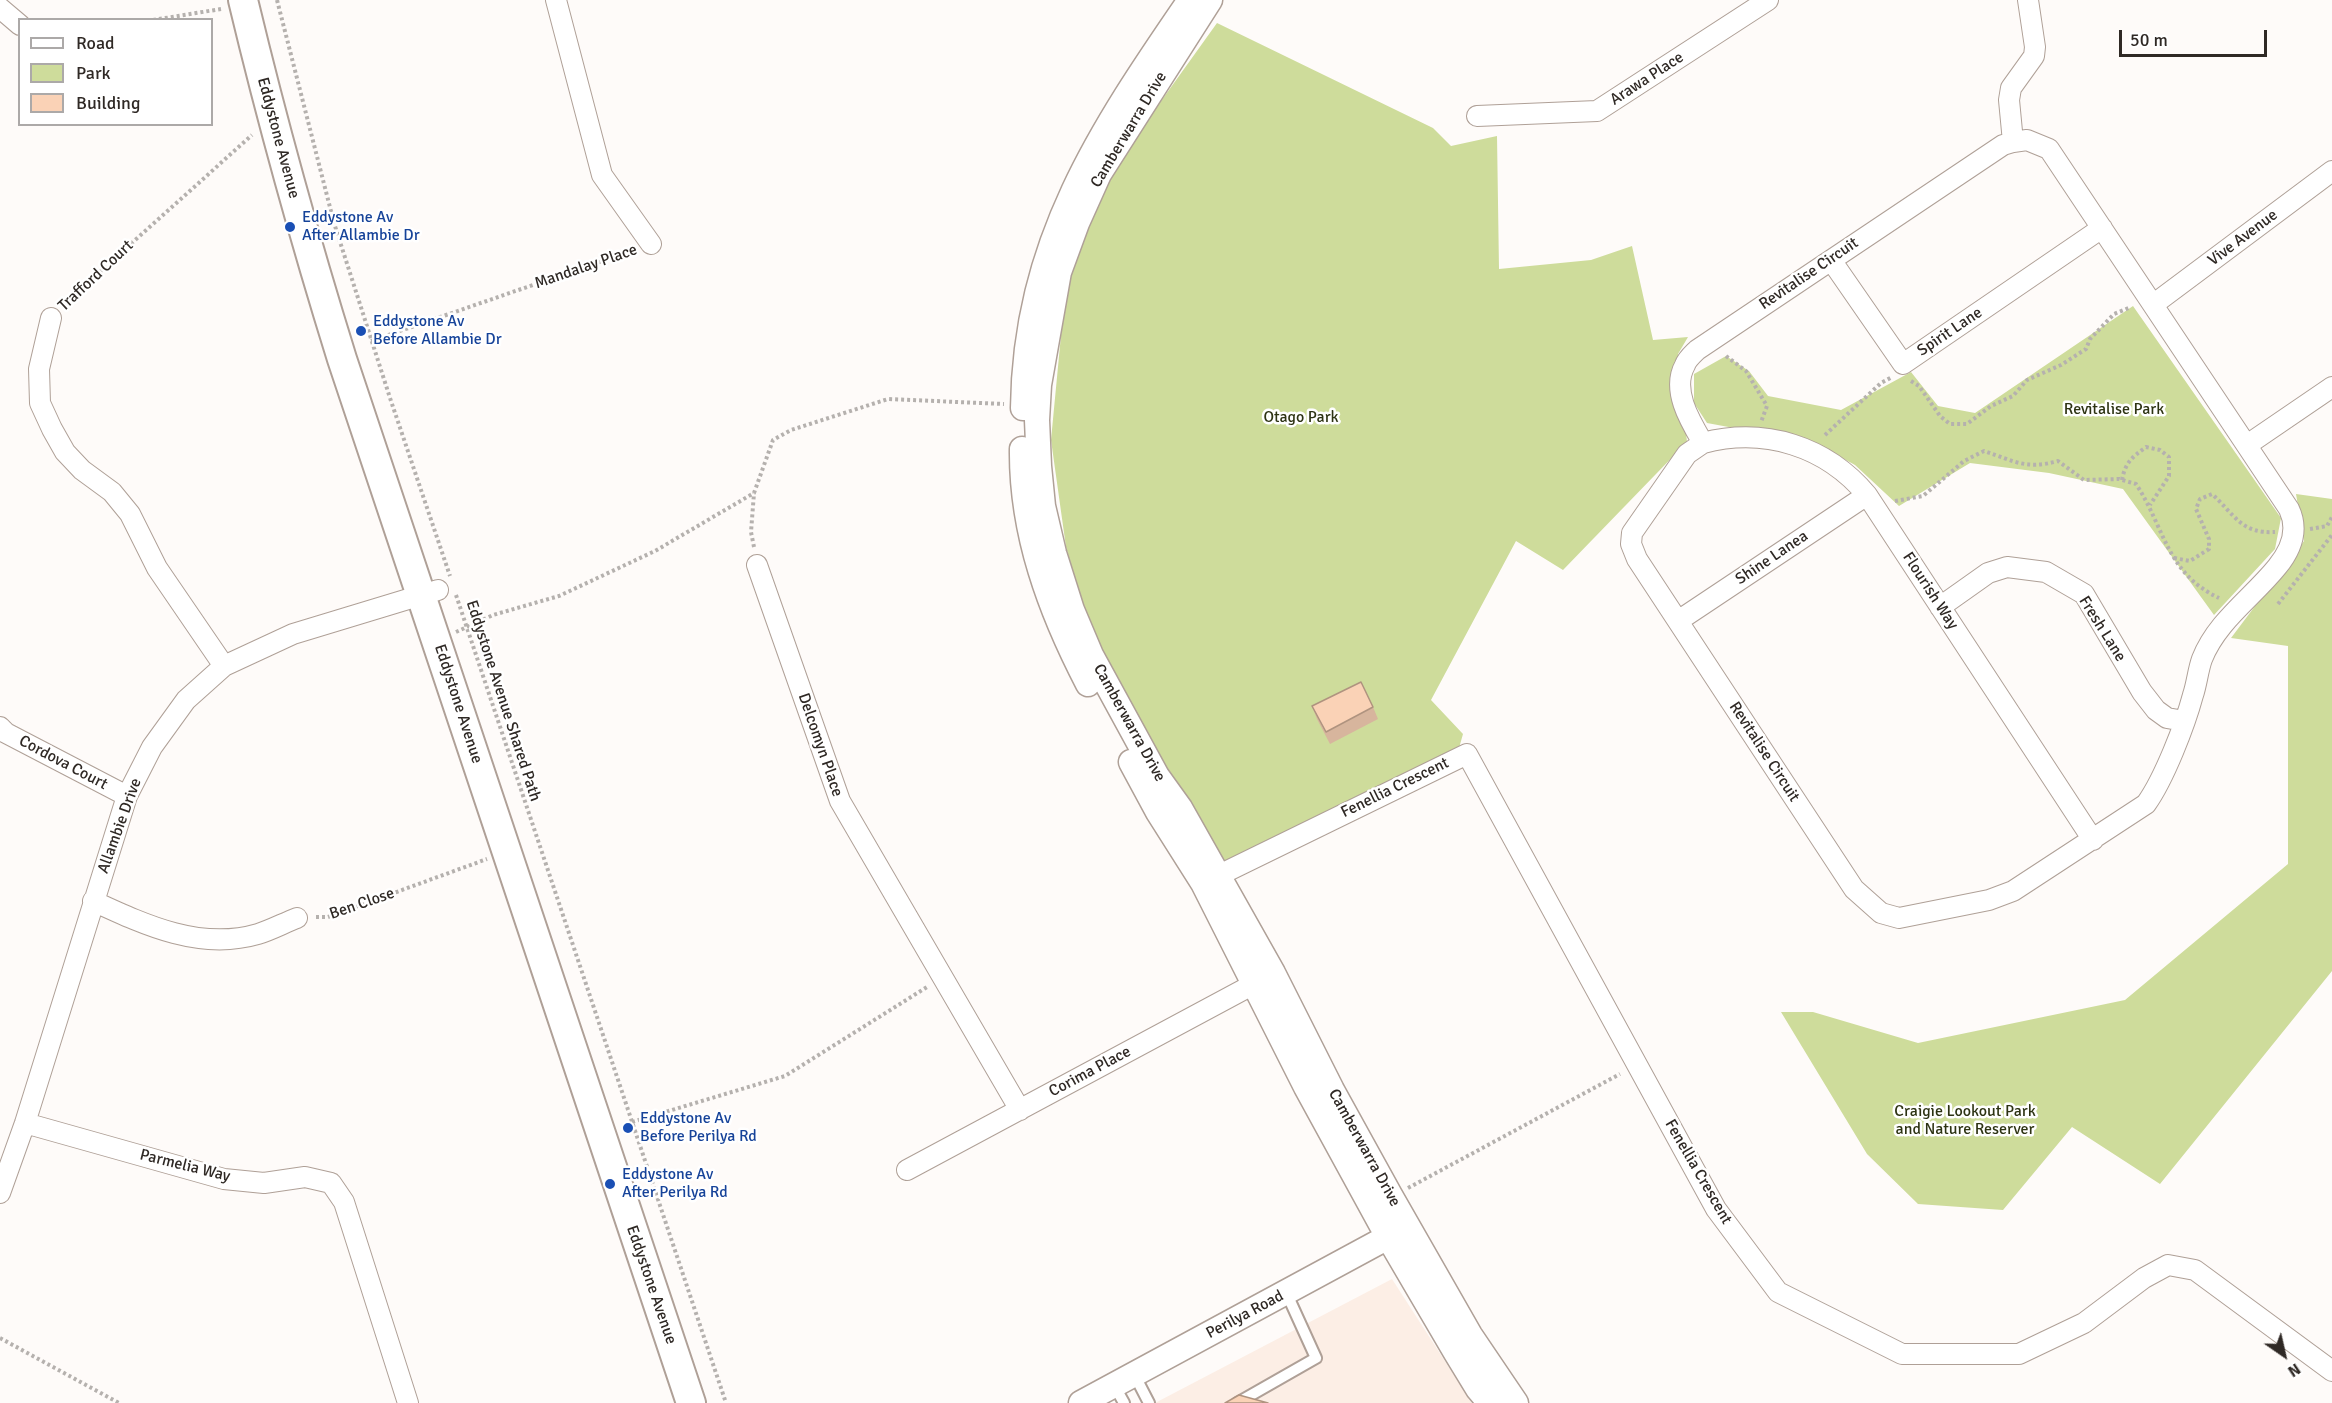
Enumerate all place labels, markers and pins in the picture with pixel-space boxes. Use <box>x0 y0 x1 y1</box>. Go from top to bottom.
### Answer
place label: Eddystone Av After Allambie Dr <box>302 208 420 246</box>
marker: Eddystone Av After Allambie Dr <box>283 220 297 234</box>
place label: Eddystone Av Before Allambie Dr <box>373 312 502 350</box>
marker: Eddystone Av Before Allambie Dr <box>354 324 368 338</box>
place label: Eddystone Av Before Perilya Rd <box>640 1109 757 1147</box>
marker: Eddystone Av Before Perilya Rd <box>621 1121 635 1135</box>
place label: Eddystone Av After Perilya Rd <box>622 1165 728 1203</box>
marker: Eddystone Av After Perilya Rd <box>603 1177 617 1191</box>

